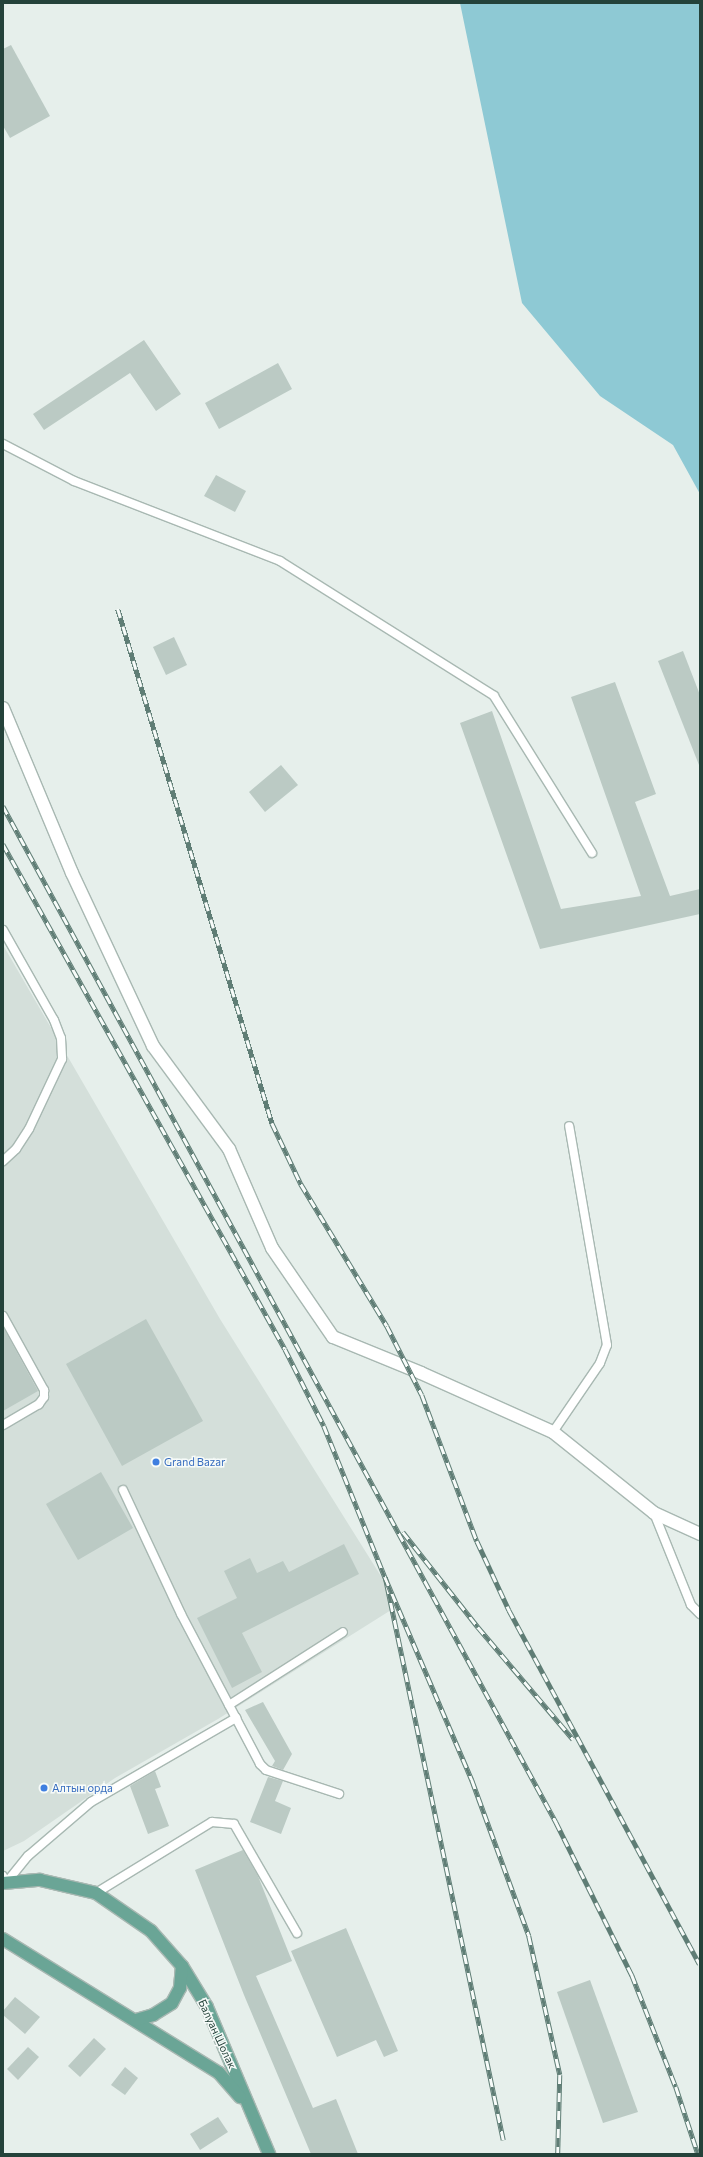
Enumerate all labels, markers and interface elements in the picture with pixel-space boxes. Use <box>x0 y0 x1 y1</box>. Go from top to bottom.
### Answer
place label: Grand Bazar <box>164 1455 225 1469</box>
marker: Grand Bazar <box>151 1457 161 1467</box>
place label: Алтын орда <box>52 1781 113 1795</box>
marker: Алтын орда <box>39 1783 49 1793</box>
street label: Балуан Шолак <box>195 1997 239 2071</box>

